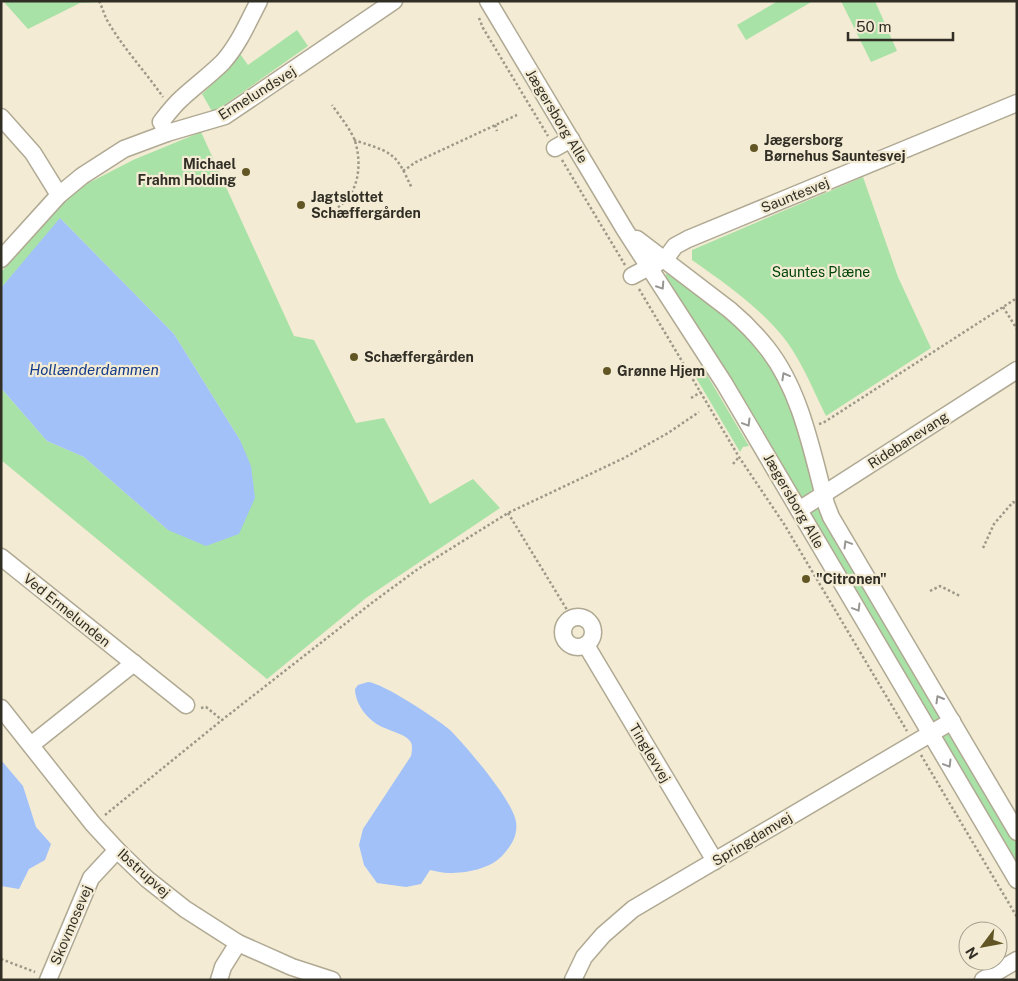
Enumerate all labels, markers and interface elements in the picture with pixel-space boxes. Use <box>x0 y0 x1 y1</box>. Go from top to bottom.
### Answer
scale bar <box>848 10 953 42</box>
text: 50 m <box>856 18 891 35</box>
street label: Ermelundsvej <box>215 63 299 123</box>
street label: Jægersborg Alle <box>523 66 591 166</box>
place label: Jægersborg Børnehus Sauntesvej <box>764 132 906 164</box>
marker: Jægersborg Børnehus Sauntesvej <box>748 142 760 154</box>
place label: Michael Frahm Holding <box>138 156 236 188</box>
marker: Michael Frahm Holding <box>240 166 252 178</box>
street label: Sauntesvej <box>759 174 831 216</box>
place label: Jagtslottet Schæffergården <box>311 189 421 221</box>
marker: Jagtslottet Schæffergården <box>295 199 307 211</box>
park label: Sauntes Plæne <box>772 264 870 280</box>
one-way arrow <box>655 280 664 289</box>
place label: Schæffergården <box>364 349 474 365</box>
marker: Schæffergården <box>348 351 360 363</box>
water label: Hollænderdammen <box>29 361 159 378</box>
place label: Grønne Hjem <box>617 363 705 379</box>
marker: Grønne Hjem <box>601 365 613 377</box>
one-way arrow <box>781 373 791 382</box>
street label: Ridebanevang <box>865 408 951 472</box>
one-way arrow <box>741 418 751 427</box>
street label: Jægersborg Alle <box>760 451 828 551</box>
one-way arrow <box>844 541 854 550</box>
street label: Ved Ermelunden <box>20 570 114 650</box>
place label: "Citronen" <box>816 571 887 587</box>
marker: "Citronen" <box>800 573 812 585</box>
one-way arrow <box>850 603 860 612</box>
one-way arrow <box>935 696 945 705</box>
street label: Tinglevvej <box>626 721 674 785</box>
one-way arrow <box>942 758 952 767</box>
street label: Springdamvej <box>709 809 795 869</box>
street label: Ibstrupvej <box>114 845 174 901</box>
street label: Skovmosevej <box>47 883 95 967</box>
north arrow <box>958 921 1008 971</box>
text: N <box>962 944 982 962</box>

